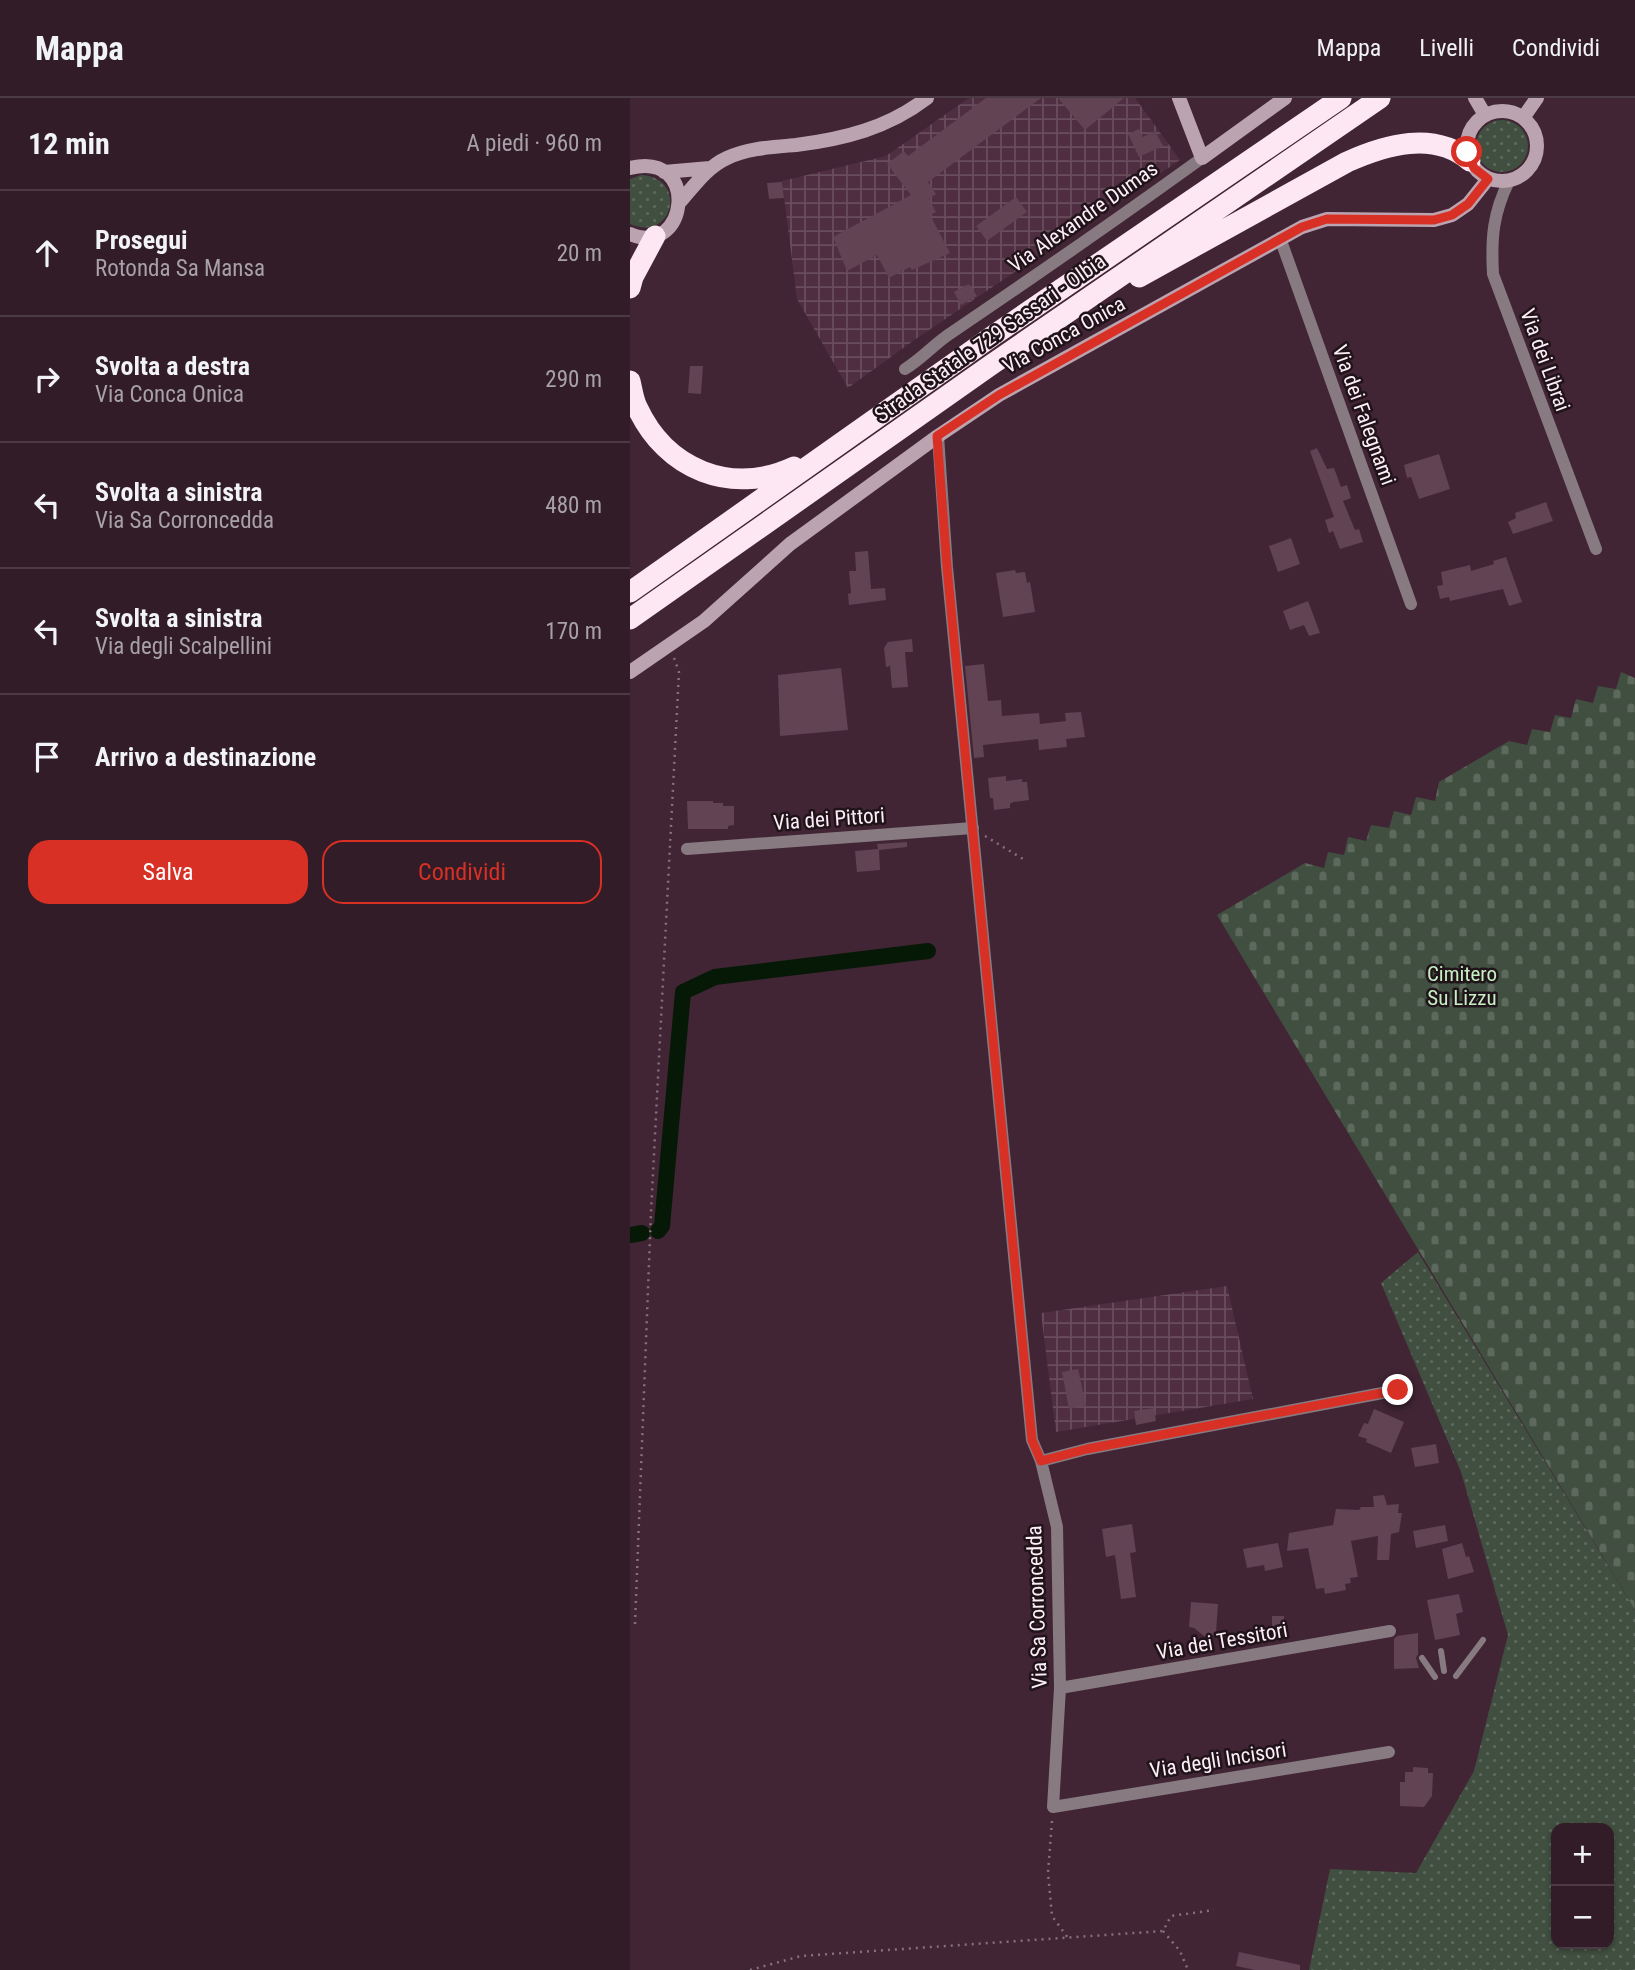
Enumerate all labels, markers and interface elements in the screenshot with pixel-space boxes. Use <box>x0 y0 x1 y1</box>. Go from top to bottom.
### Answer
text: Mappa <box>35 29 124 68</box>
text: Mappa <box>1317 34 1381 62</box>
text: Livelli <box>1419 34 1474 62</box>
text: Condividi <box>1512 34 1600 62</box>
text: 12 min <box>28 126 110 161</box>
text: A piedi · 960 m <box>467 130 602 157</box>
route start <box>1451 136 1482 167</box>
street label: Via Alexandre Dumas <box>1004 157 1162 277</box>
text: Prosegui <box>95 225 188 255</box>
icon: ahead <box>28 234 66 272</box>
text: 20 m <box>557 240 602 267</box>
street label: Strada Statale 729 Sassari - Olbia <box>870 249 1110 427</box>
text: Rotonda Sa Mansa <box>95 255 265 282</box>
street label: Via Conca Onica <box>999 292 1129 378</box>
street label: Via dei Librai <box>1515 305 1575 415</box>
street label: Via dei Falegnami <box>1328 342 1400 488</box>
text: Svolta a destra <box>95 351 250 381</box>
icon: right <box>28 360 66 398</box>
text: 290 m <box>545 366 602 393</box>
text: Via Conca Onica <box>95 381 244 408</box>
text: Svolta a sinistra <box>95 477 262 507</box>
icon: left <box>28 486 66 524</box>
text: 480 m <box>545 492 602 519</box>
text: Via Sa Corroncedda <box>95 507 274 534</box>
text: Svolta a sinistra <box>95 603 262 633</box>
icon: left <box>28 612 66 650</box>
text: 170 m <box>545 618 602 645</box>
text: Via degli Scalpellini <box>95 633 272 660</box>
icon: arrive <box>28 738 66 776</box>
text: Arrivo a destinazione <box>95 742 316 772</box>
street label: Via dei Pittori <box>772 803 886 835</box>
button: Salva <box>28 840 308 904</box>
button: Condividi <box>322 840 602 904</box>
park label: Cimitero Su Lizzu <box>1427 962 1497 1010</box>
route end <box>1382 1374 1413 1405</box>
street label: Via Sa Corroncedda <box>1022 1525 1052 1689</box>
street label: Via dei Tessitori <box>1155 1618 1289 1664</box>
street label: Via degli Incisori <box>1148 1737 1288 1783</box>
map controls <box>1551 1823 1614 1949</box>
button: + <box>1551 1823 1614 1886</box>
button: − <box>1551 1886 1614 1949</box>

